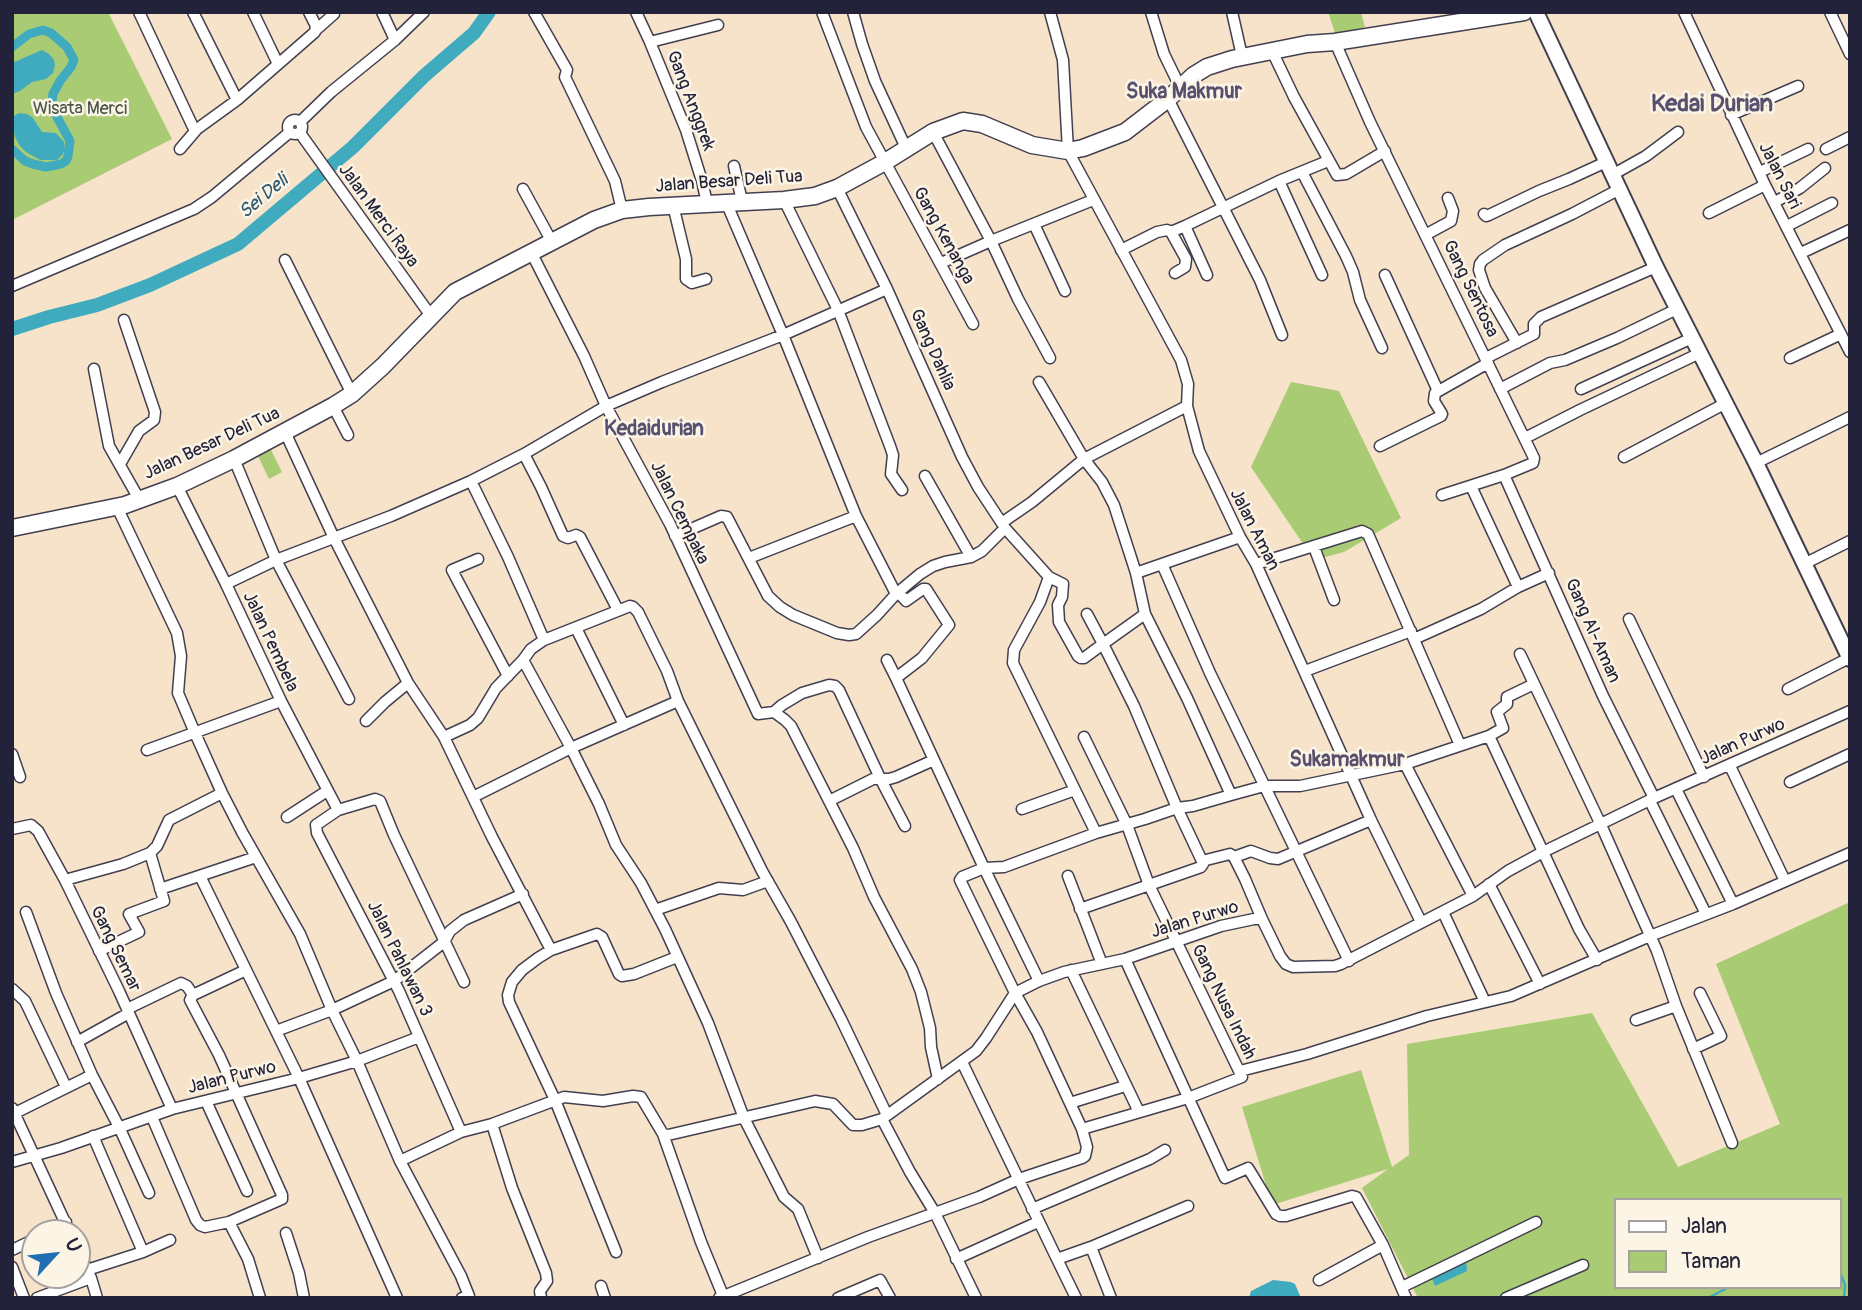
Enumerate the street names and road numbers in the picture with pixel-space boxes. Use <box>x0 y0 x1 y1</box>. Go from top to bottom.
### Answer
street label: Gang Anggrek <box>661 48 719 154</box>
street label: Jalan Sari <box>1753 139 1805 213</box>
street label: Jalan Merci Raya <box>333 160 423 272</box>
street label: Jalan Besar Deli Tua <box>655 166 803 198</box>
street label: Gang Kenanga <box>907 184 979 288</box>
street label: Gang Sentosa <box>1437 237 1503 341</box>
street label: Gang Dahlia <box>904 306 960 394</box>
street label: Jalan Besar Deli Tua <box>141 403 283 485</box>
street label: Jalan Cempaka <box>645 458 713 568</box>
street label: Jalan Aman <box>1224 486 1284 574</box>
street label: Gang Al-Aman <box>1559 576 1625 686</box>
street label: Jalan Pembela <box>237 588 303 696</box>
street label: Jalan Purwo <box>1697 714 1789 770</box>
street label: Jalan Purwo <box>1149 896 1241 944</box>
street label: Jalan Pahlawan 3 <box>362 898 436 1020</box>
street label: Gang Semar <box>85 903 145 995</box>
street label: Gang Nusa Indah <box>1186 941 1260 1063</box>
street label: Jalan Purwo <box>186 1057 278 1099</box>

